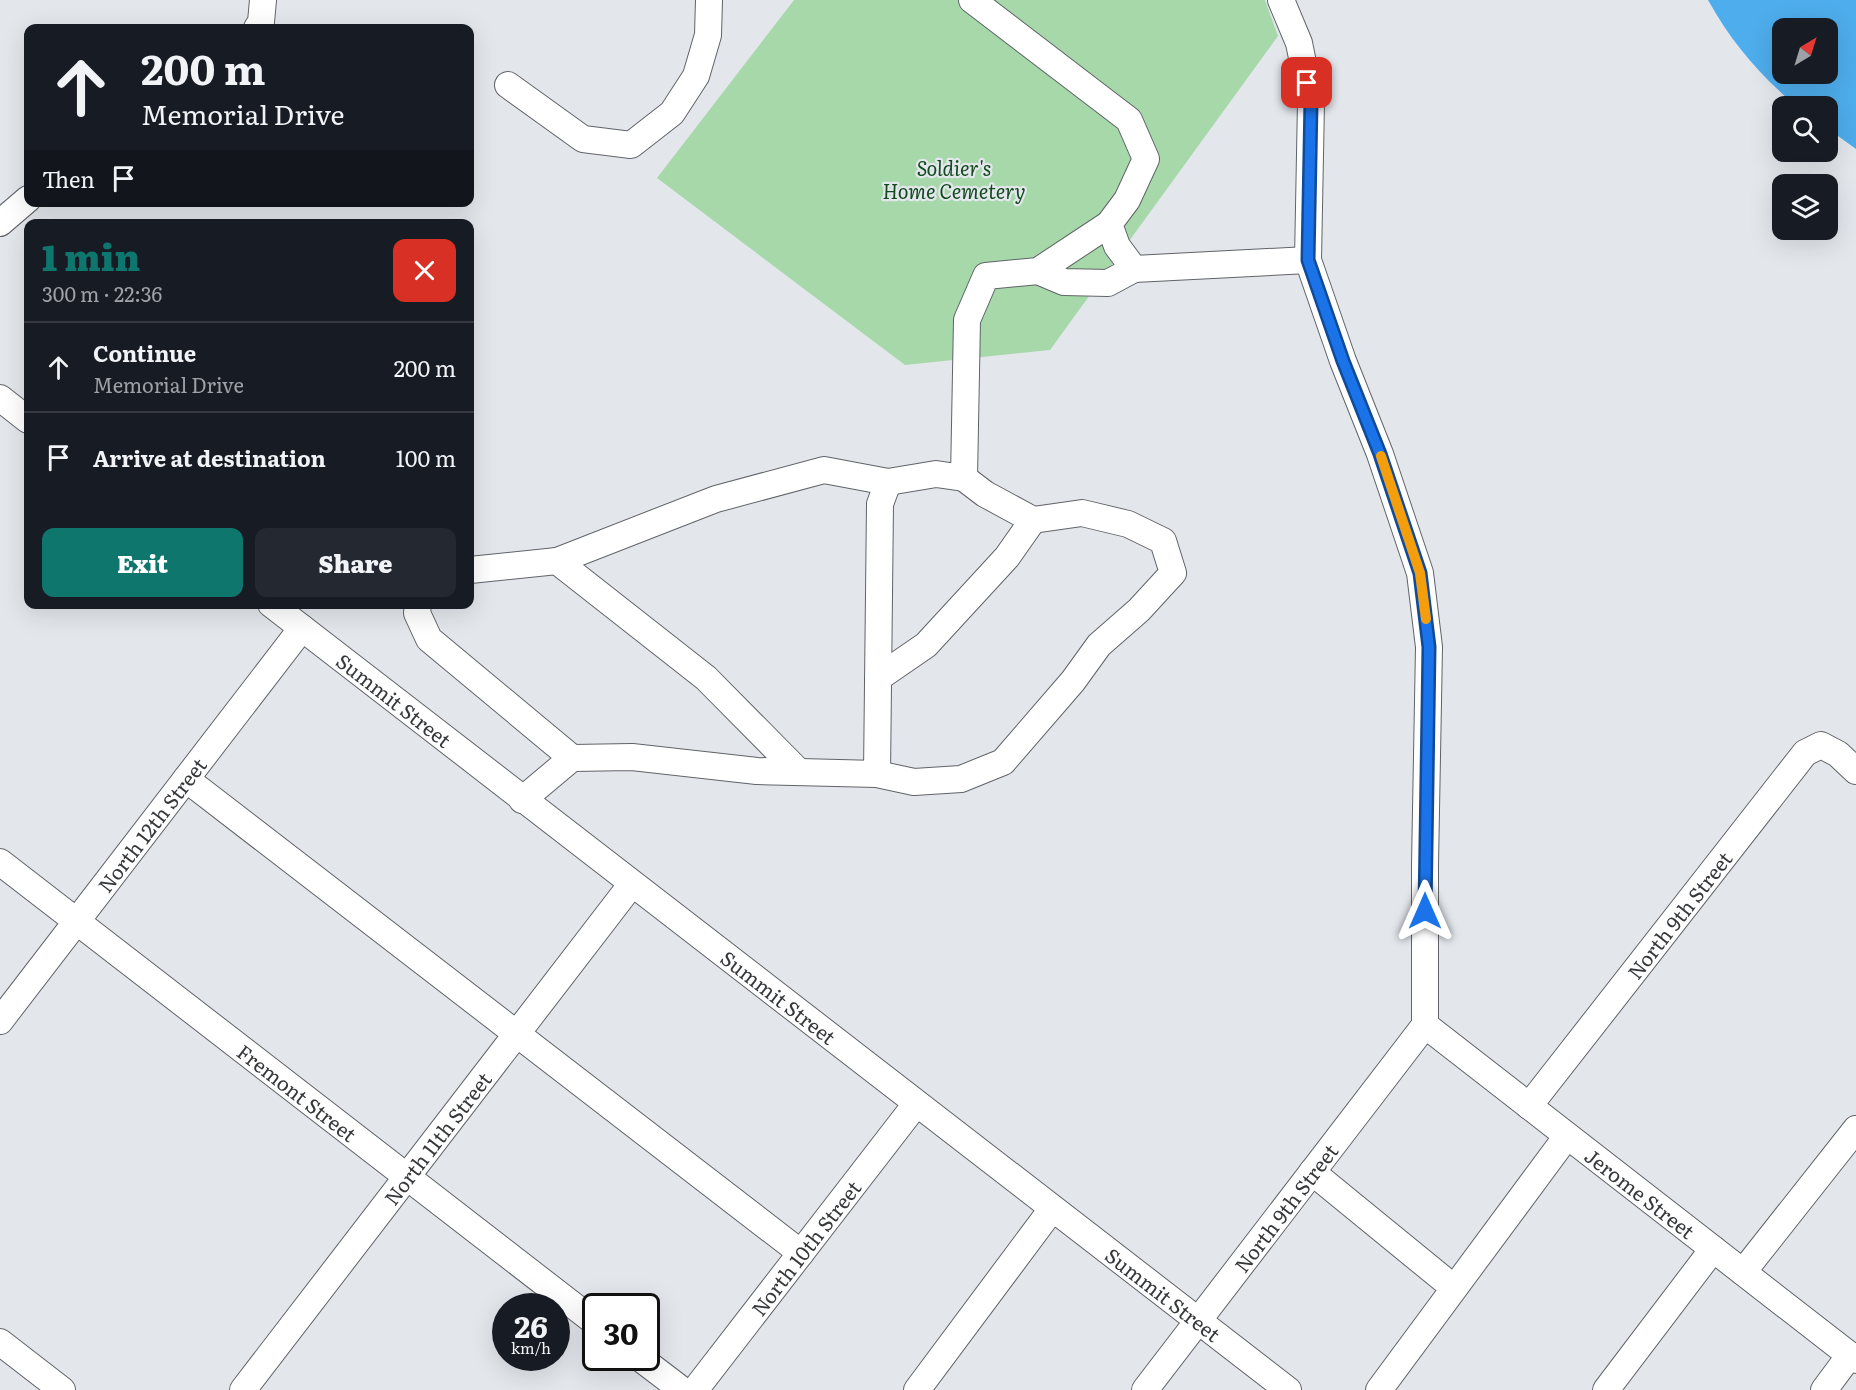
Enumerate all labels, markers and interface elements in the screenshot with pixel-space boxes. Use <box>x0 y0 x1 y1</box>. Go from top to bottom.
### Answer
north arrow <box>1772 18 1838 84</box>
map controls <box>1772 18 1838 240</box>
text: 200 m <box>141 36 266 98</box>
icon: ahead <box>42 48 120 126</box>
pin <box>1281 57 1332 108</box>
icon: arrive <box>1290 66 1323 99</box>
text: Memorial Drive <box>141 93 345 133</box>
button: search <box>1772 96 1838 162</box>
park label: Soldier's Home Cemetery <box>883 152 1025 205</box>
text: Then <box>42 162 95 195</box>
icon: arrive <box>107 162 140 195</box>
button: layers <box>1772 174 1838 240</box>
text: 1 min <box>42 229 140 282</box>
button: close <box>393 239 456 302</box>
text: 300 m · 22:36 <box>42 278 162 308</box>
text: Continue <box>93 336 196 369</box>
icon: ahead <box>42 351 75 384</box>
text: 200 m <box>394 351 456 384</box>
text: Memorial Drive <box>93 369 244 399</box>
icon: arrive <box>42 441 75 474</box>
text: Arrive at destination <box>93 441 326 474</box>
text: 100 m <box>396 441 456 474</box>
button: Exit <box>42 528 243 597</box>
button: Share <box>255 528 456 597</box>
street label: Summit Street <box>330 645 458 754</box>
street label: North 12th Street <box>90 751 213 898</box>
street label: North 9th Street <box>1619 844 1738 985</box>
position arrow <box>1393 879 1457 943</box>
street label: Summit Street <box>715 942 843 1051</box>
street label: Fremont Street <box>231 1036 364 1148</box>
street label: North 11th Street <box>376 1065 498 1211</box>
street label: North 9th Street <box>1226 1137 1344 1278</box>
street label: Jerome Street <box>1579 1140 1702 1245</box>
street label: North 10th Street <box>743 1173 867 1322</box>
street label: Summit Street <box>1100 1240 1227 1348</box>
speed limit sign: 30 <box>582 1293 660 1371</box>
text: 26 <box>514 1303 548 1347</box>
text: km/h <box>511 1336 551 1359</box>

